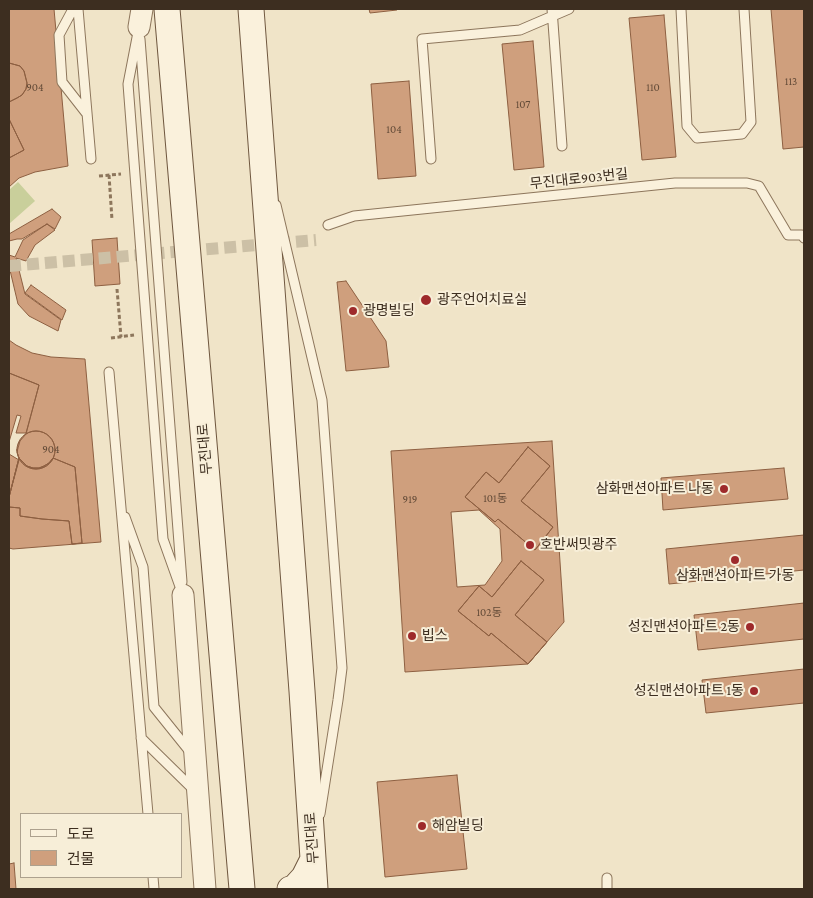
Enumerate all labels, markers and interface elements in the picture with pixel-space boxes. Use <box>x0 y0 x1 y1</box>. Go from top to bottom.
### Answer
house number: 113 <box>785 75 797 89</box>
house number: 904 <box>26 81 44 95</box>
house number: 110 <box>646 81 660 95</box>
house number: 107 <box>516 98 530 112</box>
house number: 104 <box>386 123 402 137</box>
street label: 무진대로903번길 <box>529 165 629 193</box>
place label: 광주언어치료실 <box>437 292 527 308</box>
marker: 광주언어치료실 <box>419 293 433 307</box>
place label: 광명빌딩 <box>363 303 415 319</box>
marker: 광명빌딩 <box>347 305 359 317</box>
street label: 무진대로 <box>194 423 216 475</box>
house number: 904 <box>42 443 60 457</box>
place label: 삼화맨션아파트 나동 <box>595 481 714 497</box>
marker: 삼화맨션아파트 나동 <box>718 483 730 495</box>
house number: 101동 <box>483 492 507 506</box>
house number: 919 <box>403 493 417 507</box>
place label: 호반써밋광주 <box>540 537 617 553</box>
marker: 호반써밋광주 <box>524 539 536 551</box>
marker: 삼화맨션아파트 가동 <box>729 554 741 566</box>
place label: 삼화맨션아파트 가동 <box>676 568 794 584</box>
house number: 102동 <box>476 606 502 620</box>
place label: 성진맨션아파트 2동 <box>628 619 740 635</box>
marker: 성진맨션아파트 2동 <box>744 621 756 633</box>
place label: 빕스 <box>422 628 448 644</box>
marker: 빕스 <box>406 630 418 642</box>
place label: 성진맨션아파트 1동 <box>634 683 744 699</box>
marker: 성진맨션아파트 1동 <box>748 685 760 697</box>
street label: 무진대로 <box>302 812 322 864</box>
legend <box>20 813 182 878</box>
place label: 해암빌딩 <box>432 818 484 834</box>
marker: 해암빌딩 <box>416 820 428 832</box>
text: 도로 <box>67 826 95 842</box>
text: 건물 <box>67 851 95 867</box>

